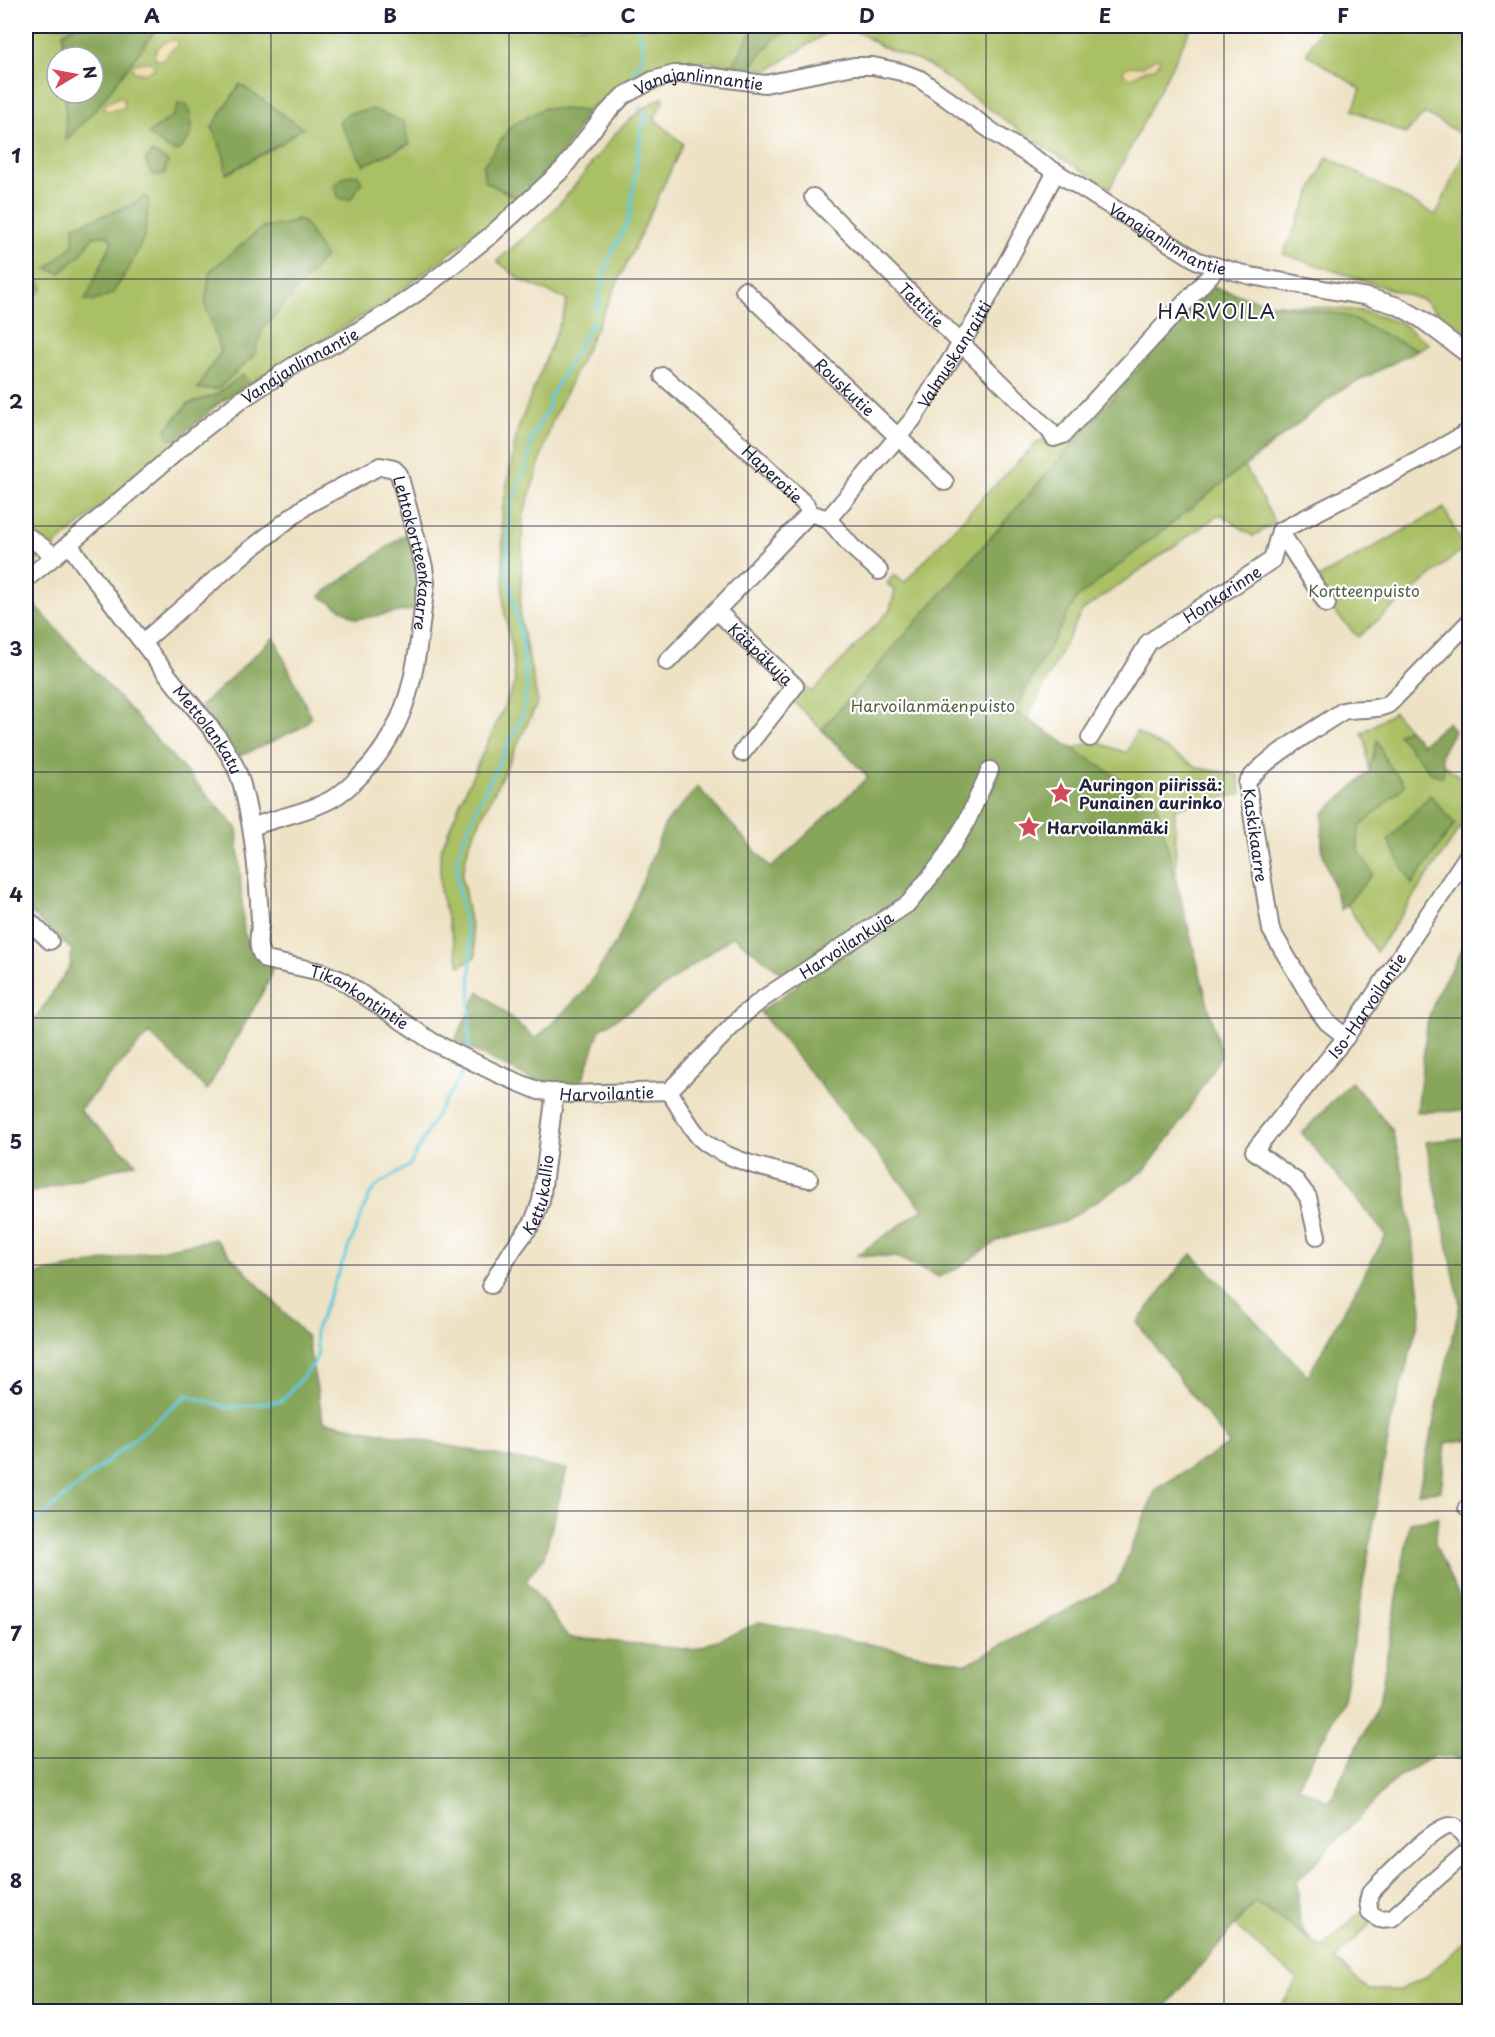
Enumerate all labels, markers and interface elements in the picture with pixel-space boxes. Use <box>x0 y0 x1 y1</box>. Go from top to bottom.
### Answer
text: A <box>144 0 160 30</box>
text: B <box>383 0 397 30</box>
text: C <box>620 0 636 30</box>
text: D <box>859 0 875 30</box>
text: E <box>1099 0 1111 30</box>
text: F <box>1337 0 1349 30</box>
north arrow <box>45 45 105 105</box>
street label: Vanajanlinnantie <box>629 62 765 100</box>
text: N <box>78 64 104 81</box>
text: 1 <box>11 140 21 170</box>
street label: Vanajanlinnantie <box>1104 196 1229 280</box>
street label: Tattitie <box>894 276 950 333</box>
street label: Valmuskanraitti <box>911 296 996 412</box>
district label: HARVOILA <box>1157 296 1277 326</box>
street label: Vanajanlinnantie <box>236 321 363 409</box>
street label: Rouskutie <box>810 352 881 421</box>
text: 2 <box>9 386 23 416</box>
street label: Haperotie <box>737 439 809 508</box>
street label: Lehtokortteenkaarre <box>388 473 438 632</box>
street label: Honkarinne <box>1178 559 1266 628</box>
park label: Kortteenpuisto <box>1308 578 1420 602</box>
street label: Kääpäkuja <box>723 617 799 691</box>
text: 3 <box>9 633 23 663</box>
street label: Mettolankatu <box>168 679 249 777</box>
park label: Harvoilanmäenpuisto <box>851 693 1015 717</box>
place label: Auringon piirissä: Punainen aurinko <box>1079 772 1223 814</box>
place icon: Auringon piirissä: Punainen aurinko <box>1048 780 1074 806</box>
street label: Kaskikaarre <box>1238 787 1274 883</box>
place icon: Harvoilanmäki <box>1016 814 1042 840</box>
place label: Harvoilanmäki <box>1047 815 1169 839</box>
text: 4 <box>9 879 23 909</box>
street label: Harvoilankuja <box>794 905 898 984</box>
street label: Iso-Harvoilantie <box>1322 948 1411 1063</box>
street label: Tikankontintie <box>308 958 414 1035</box>
street label: Harvoilantie <box>559 1079 655 1106</box>
text: 5 <box>10 1126 22 1156</box>
street label: Kettukallio <box>516 1153 559 1239</box>
text: 6 <box>9 1372 23 1402</box>
text: 7 <box>10 1618 22 1648</box>
text: 8 <box>10 1865 22 1895</box>

